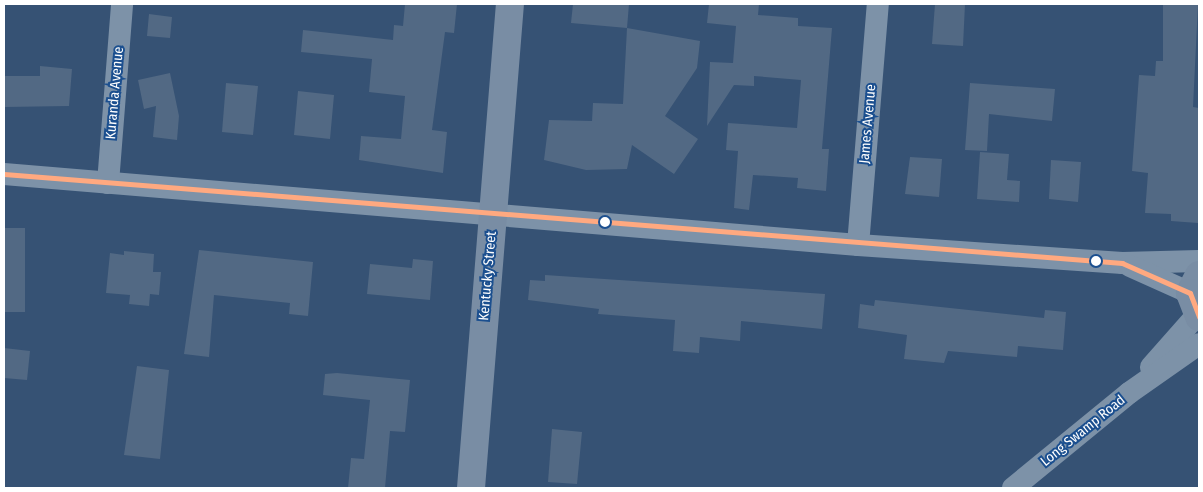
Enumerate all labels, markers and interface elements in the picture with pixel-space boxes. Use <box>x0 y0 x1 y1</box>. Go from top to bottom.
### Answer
street label: Kuranda Avenue <box>103 46 127 140</box>
street label: James Avenue <box>856 84 880 164</box>
unlabelled marker <box>600 217 610 227</box>
street label: Kentucky Street <box>476 230 500 322</box>
unlabelled marker <box>1091 256 1101 266</box>
street label: Long Swamp Road <box>1037 392 1129 470</box>

